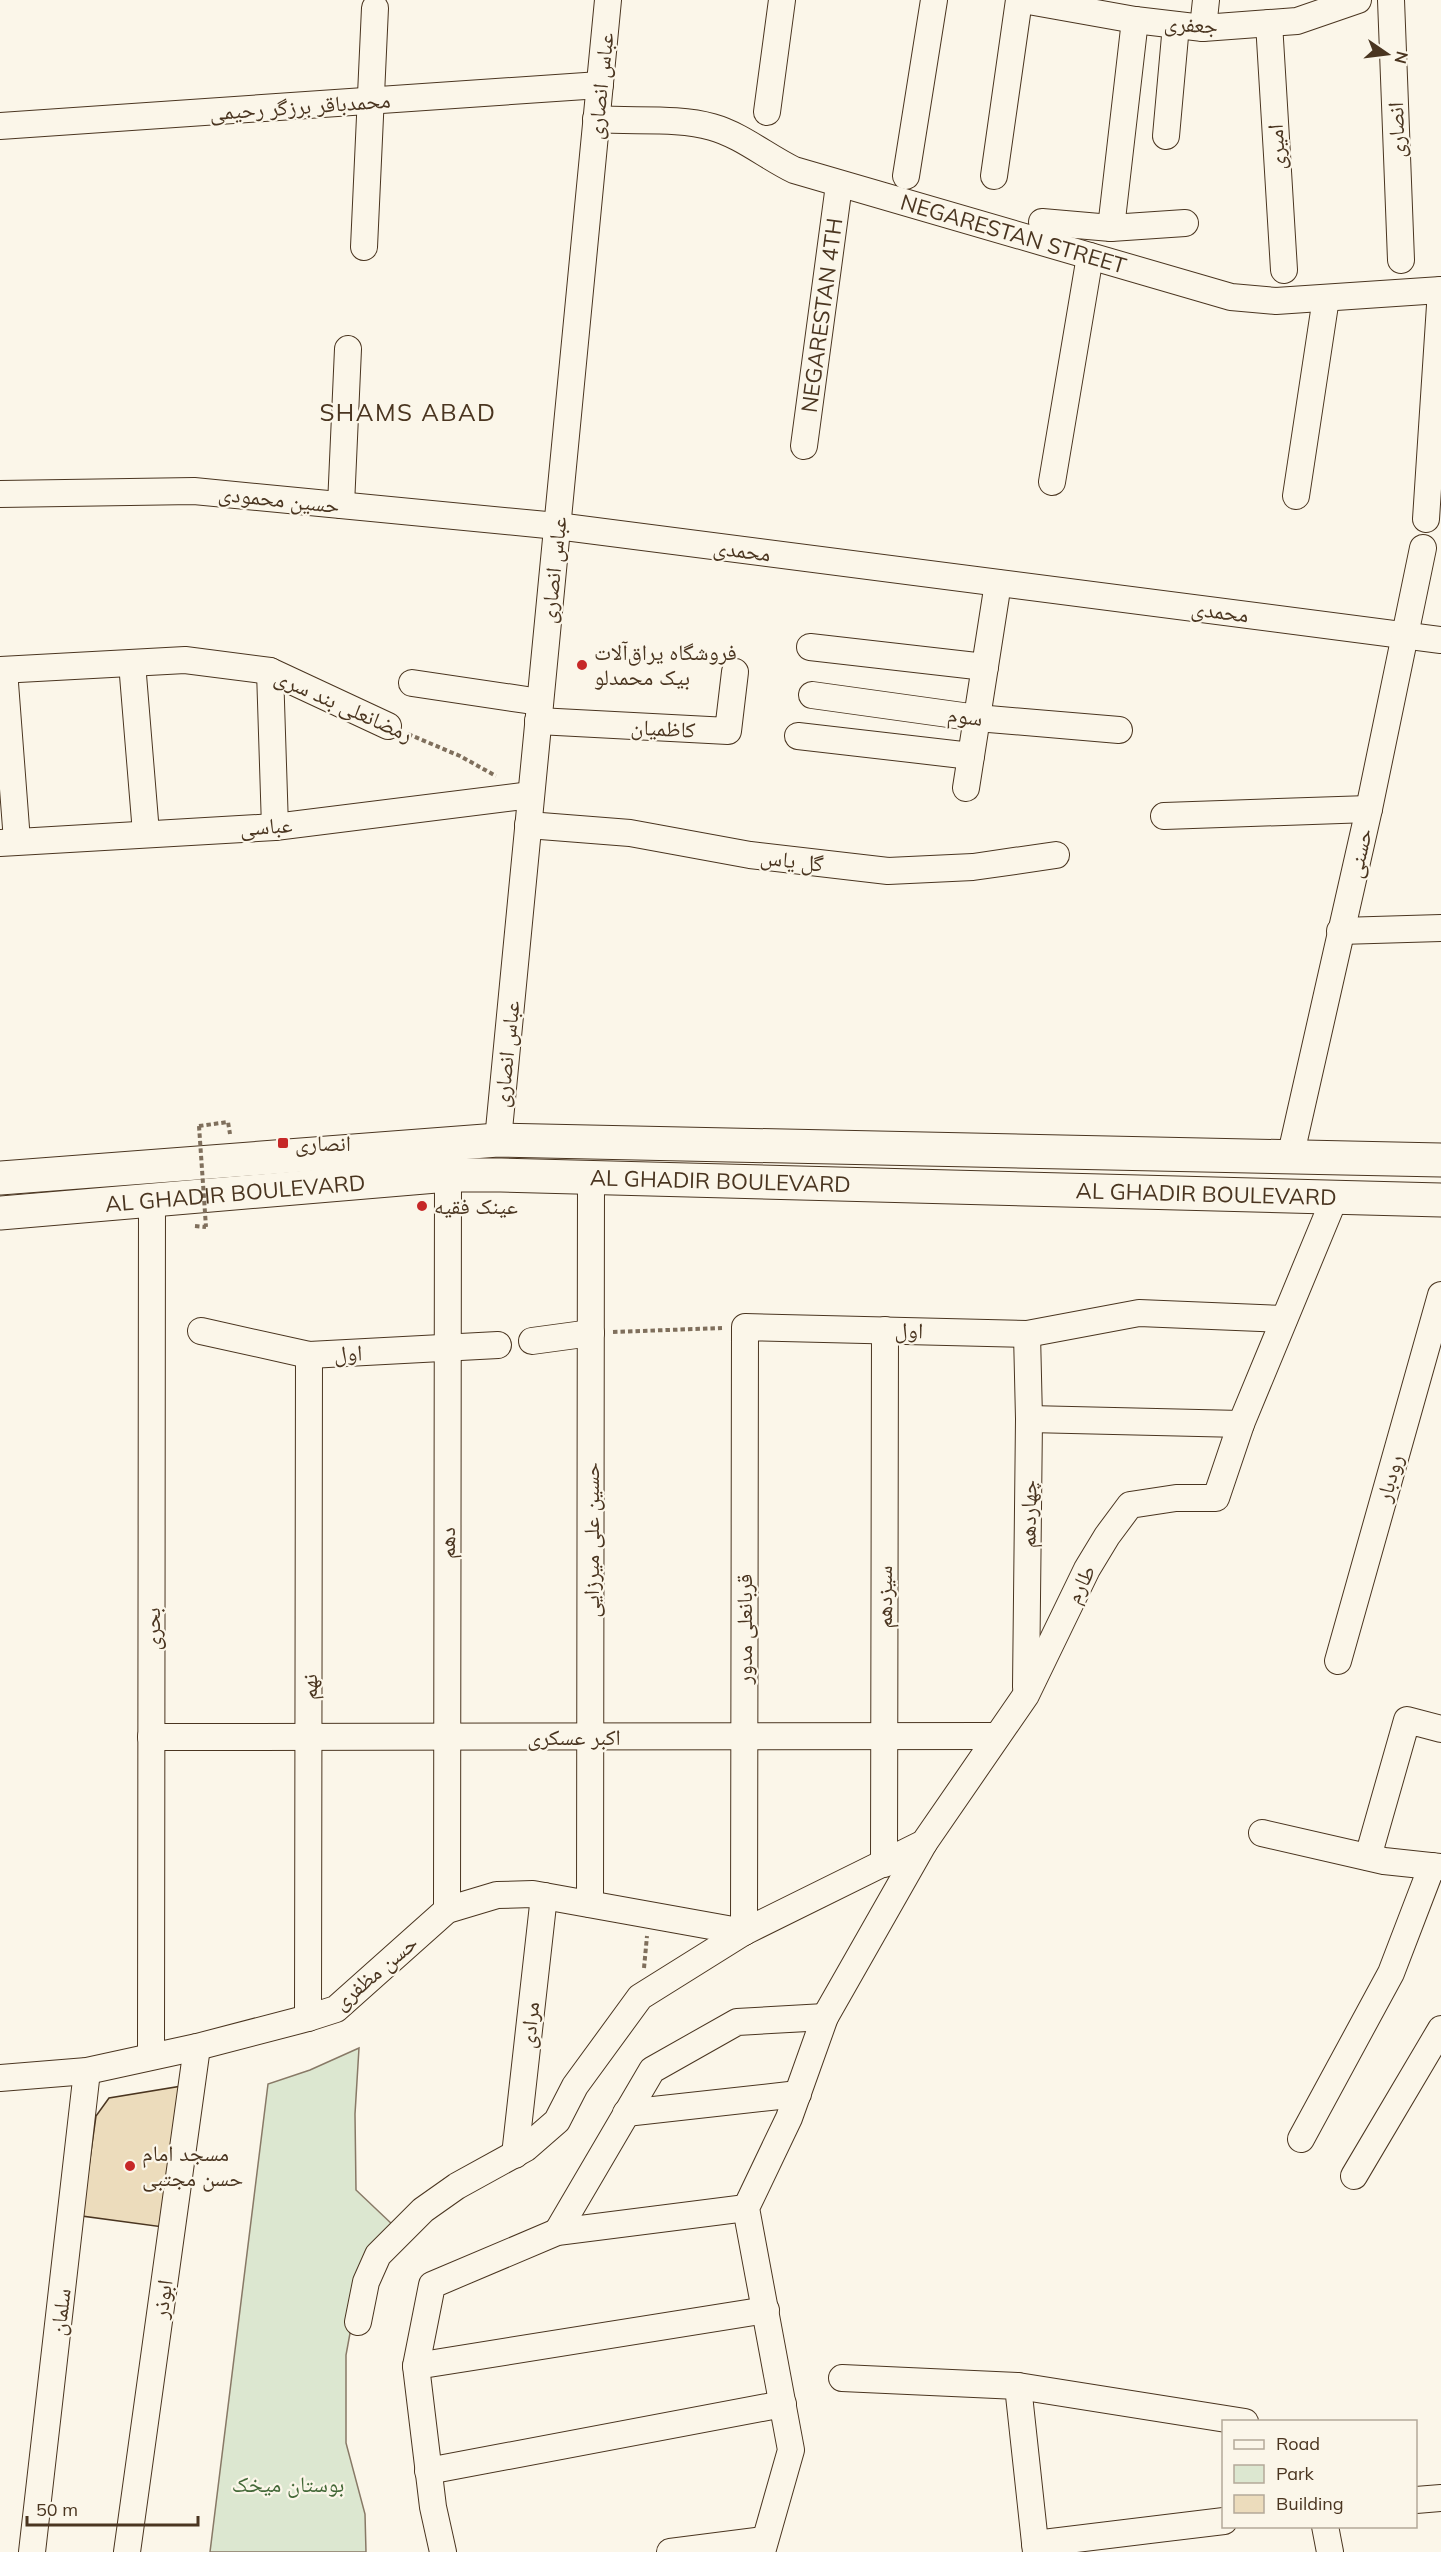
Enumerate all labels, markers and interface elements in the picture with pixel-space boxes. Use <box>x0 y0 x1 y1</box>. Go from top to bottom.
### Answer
street label: جعفری <box>1163 9 1219 39</box>
north arrow <box>1357 24 1417 84</box>
street label: عباس انصاری <box>580 31 620 141</box>
text: N <box>1390 49 1413 66</box>
street label: محمدباقر برزگر رحیمی <box>209 86 391 126</box>
street label: انصاری <box>1381 101 1411 159</box>
street label: امیری <box>1261 123 1291 171</box>
street label: NEGARESTAN STREET <box>897 188 1130 280</box>
street label: NEGARESTAN 4TH <box>795 216 848 414</box>
district label: SHAMS ABAD <box>319 397 497 427</box>
street label: حسین محمودی <box>217 479 341 519</box>
street label: عباس انصاری <box>533 515 573 625</box>
street label: محمدی <box>712 533 772 567</box>
street label: محمدی <box>1190 594 1250 628</box>
place label: فروشگاه یراق‌آلات بیک محمدلو <box>594 638 737 691</box>
marker: فروشگاه یراق‌آلات بیک محمدلو <box>575 658 589 672</box>
street label: رمضانعلی بند سری <box>271 662 417 748</box>
street label: سوم <box>946 700 984 733</box>
street label: کاظمیان <box>630 712 696 744</box>
street label: عباسی <box>239 810 293 842</box>
street label: حسنی <box>1340 825 1378 881</box>
street label: گل یاس <box>759 842 825 878</box>
street label: عباس انصاری <box>486 999 526 1109</box>
place label: انصاری <box>295 1129 351 1157</box>
marker: انصاری <box>276 1136 290 1150</box>
street label: AL GHADIR BOULEVARD <box>589 1163 851 1198</box>
street label: AL GHADIR BOULEVARD <box>104 1168 366 1218</box>
street label: AL GHADIR BOULEVARD <box>1075 1176 1337 1211</box>
place label: عینک فقیه <box>434 1192 518 1220</box>
marker: عینک فقیه <box>415 1199 429 1213</box>
street label: اول <box>894 1316 924 1344</box>
street label: اول <box>333 1338 363 1368</box>
street label: رودبار <box>1369 1451 1409 1506</box>
street label: حسین علی میرزایی <box>577 1462 605 1618</box>
street label: چهاردهم <box>1013 1480 1044 1548</box>
street label: دهم <box>433 1527 462 1559</box>
street label: طارم <box>1059 1560 1102 1608</box>
street label: سیزدهم <box>870 1565 899 1629</box>
street label: قربانعلی مدور <box>730 1574 758 1685</box>
street label: بحری <box>138 1607 166 1651</box>
street label: نهم <box>295 1674 324 1700</box>
street label: اکبر عسکری <box>527 1723 621 1751</box>
street label: حسن مظفری <box>327 1928 423 2016</box>
street label: مرادی <box>513 2000 545 2050</box>
place label: مسجد امام حسن مجتبی <box>142 2139 243 2192</box>
marker: مسجد امام حسن مجتبی <box>123 2159 137 2173</box>
street label: ابوذر <box>145 2278 179 2321</box>
street label: سلمان <box>43 2287 77 2337</box>
legend <box>1222 2420 1417 2528</box>
text: Road <box>1276 2432 1320 2455</box>
text: Park <box>1276 2462 1315 2485</box>
park label: بوستان میخک <box>232 2470 344 2498</box>
scale bar <box>27 2489 198 2527</box>
text: Building <box>1276 2492 1344 2515</box>
text: 50 m <box>36 2498 78 2521</box>

